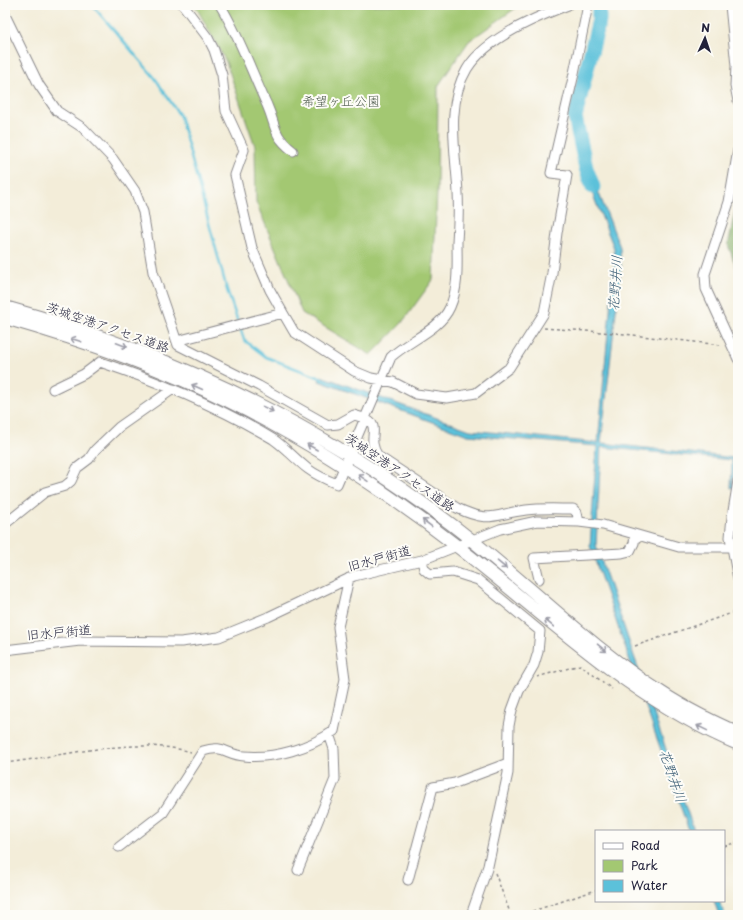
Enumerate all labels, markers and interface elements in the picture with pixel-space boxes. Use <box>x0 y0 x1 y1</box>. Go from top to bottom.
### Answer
north arrow <box>685 18 725 58</box>
text: N <box>701 19 711 36</box>
park label: 希望ヶ丘公園 <box>302 91 380 110</box>
water label: 花野井川 <box>602 254 627 312</box>
street label: 茨城空港アクセス道路 <box>44 297 172 357</box>
one-way arrow <box>70 336 83 343</box>
one-way arrow <box>116 342 128 350</box>
one-way arrow <box>191 383 203 390</box>
one-way arrow <box>262 406 274 413</box>
street label: 茨城空港アクセス道路 <box>341 428 459 516</box>
one-way arrow <box>306 443 318 451</box>
one-way arrow <box>357 474 368 482</box>
one-way arrow <box>422 519 433 527</box>
street label: 旧水戸街道 <box>345 540 413 575</box>
one-way arrow <box>497 560 508 569</box>
one-way arrow <box>544 618 555 627</box>
street label: 旧水戸街道 <box>26 619 92 644</box>
one-way arrow <box>596 644 607 653</box>
one-way arrow <box>697 724 709 731</box>
water label: 花野井川 <box>654 746 693 806</box>
legend <box>595 830 725 902</box>
text: Road <box>631 836 660 854</box>
text: Park <box>631 856 658 874</box>
text: Water <box>631 876 668 894</box>

